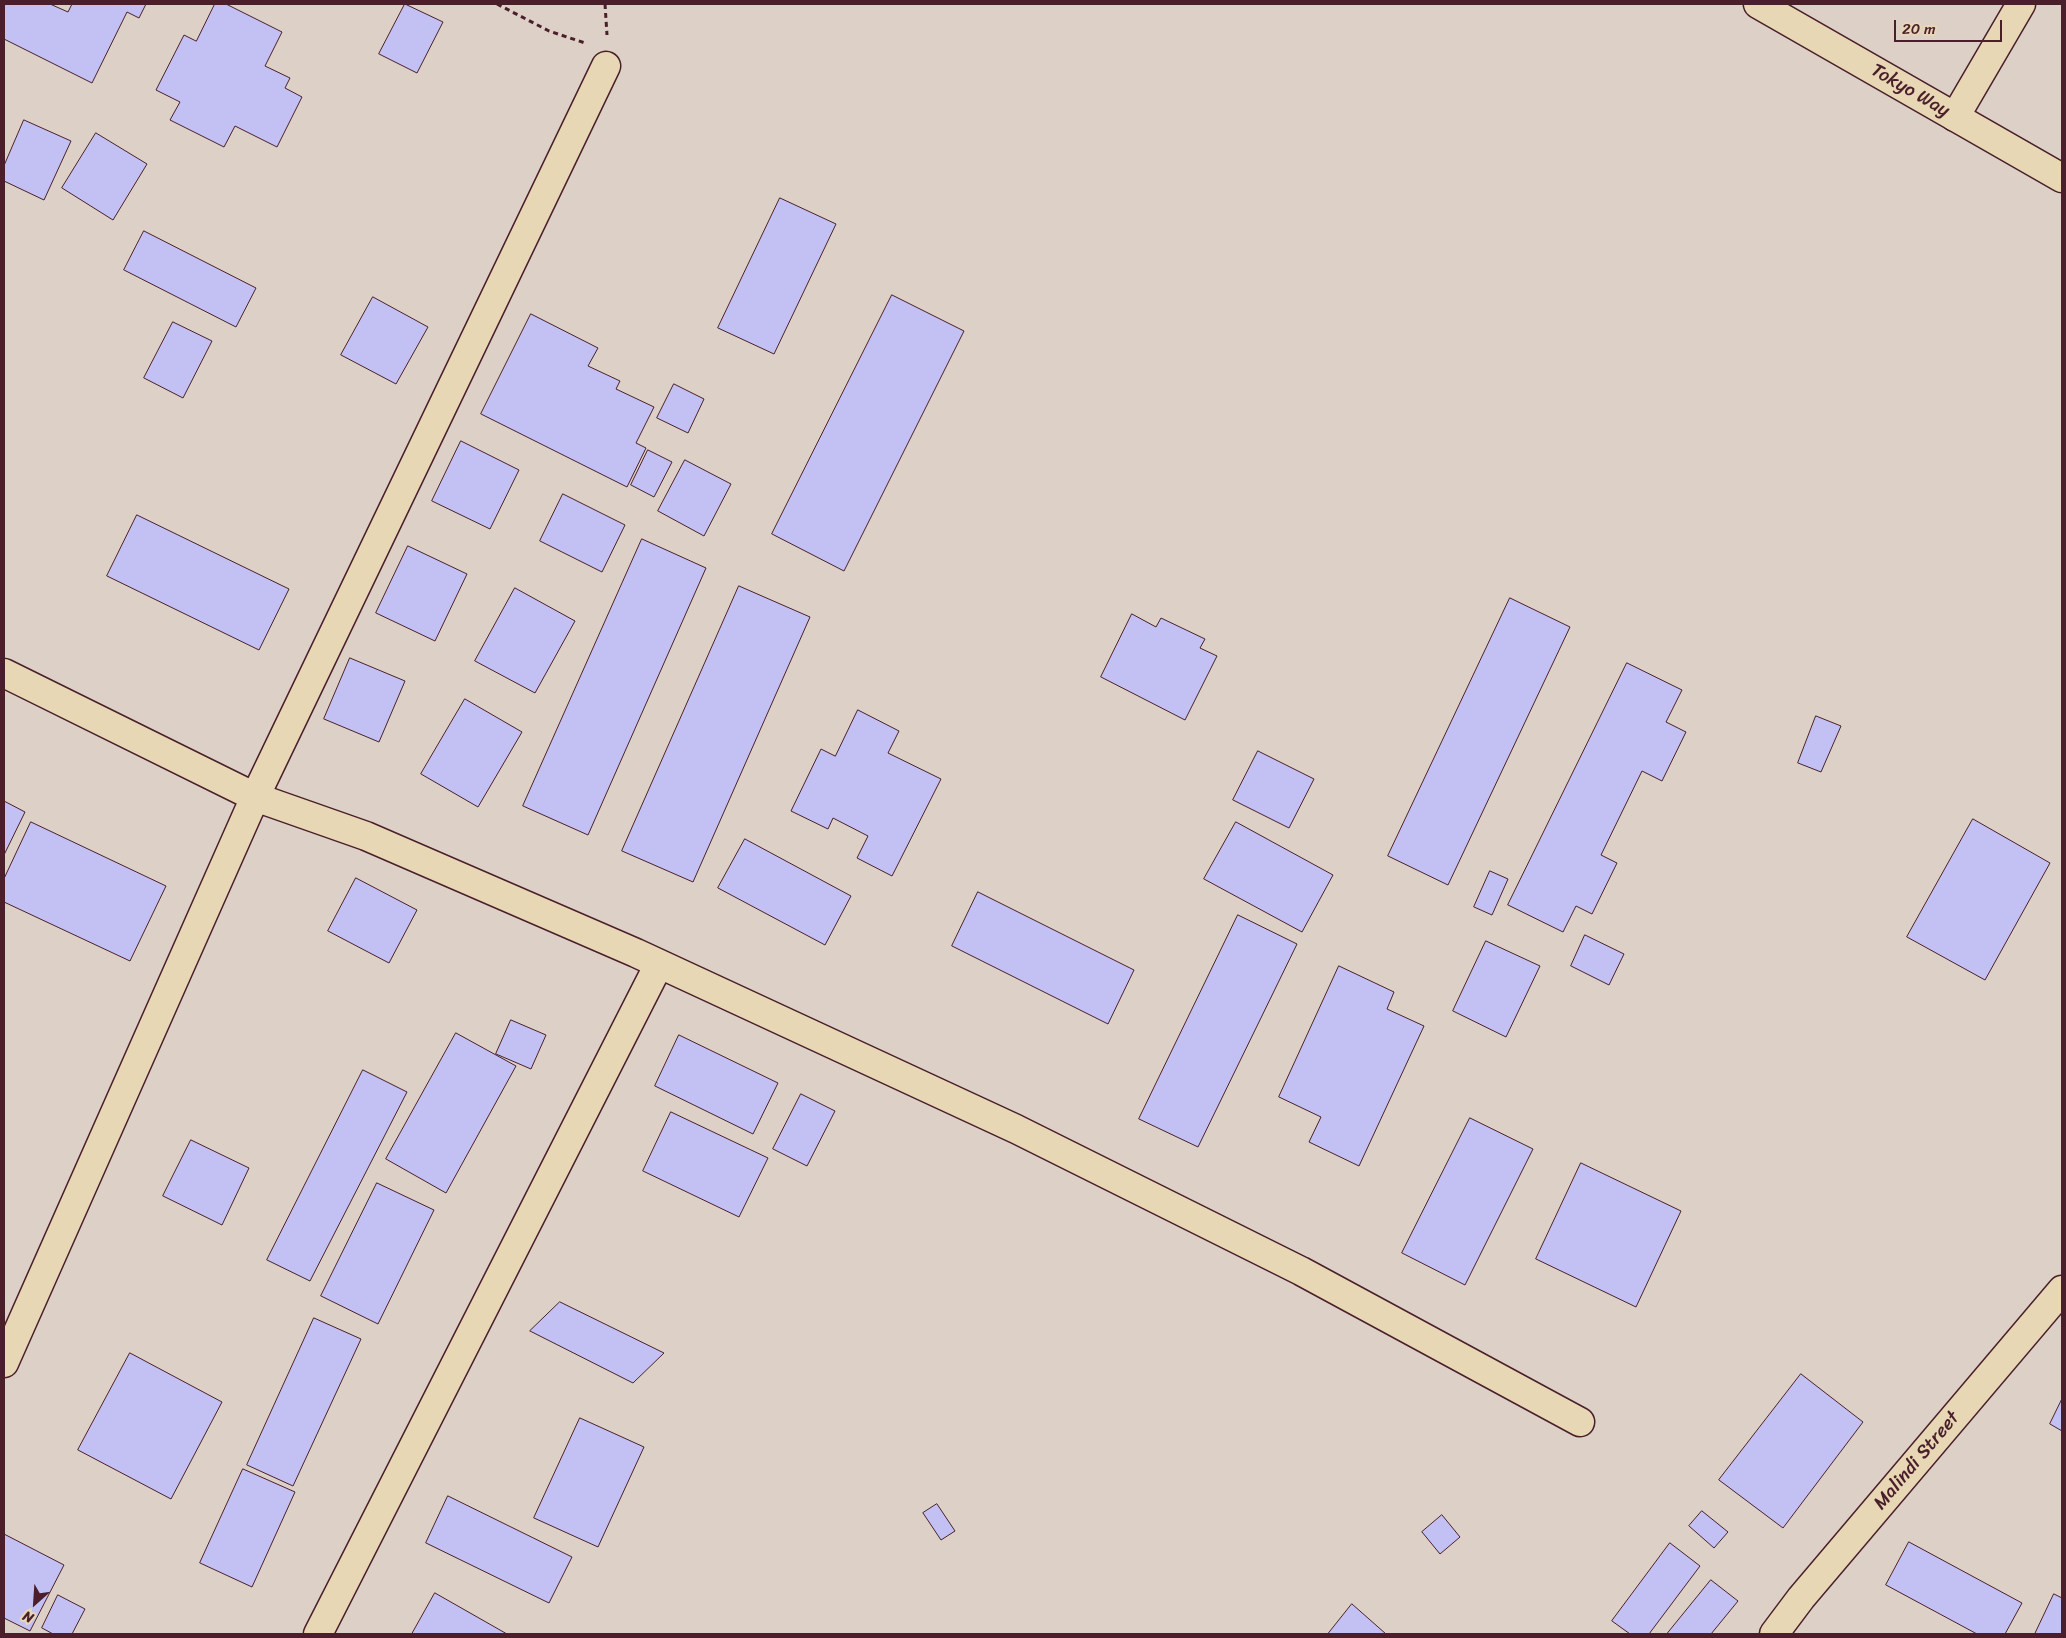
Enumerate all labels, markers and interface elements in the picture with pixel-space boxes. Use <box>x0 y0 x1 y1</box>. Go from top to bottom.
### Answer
scale bar <box>1896 10 2004 42</box>
text: 20 m <box>1902 16 1936 42</box>
street label: Tokyo Way <box>1867 59 1953 123</box>
street label: Malindi Street <box>1869 1407 1965 1515</box>
north arrow <box>10 1578 60 1628</box>
text: N <box>18 1604 38 1630</box>

